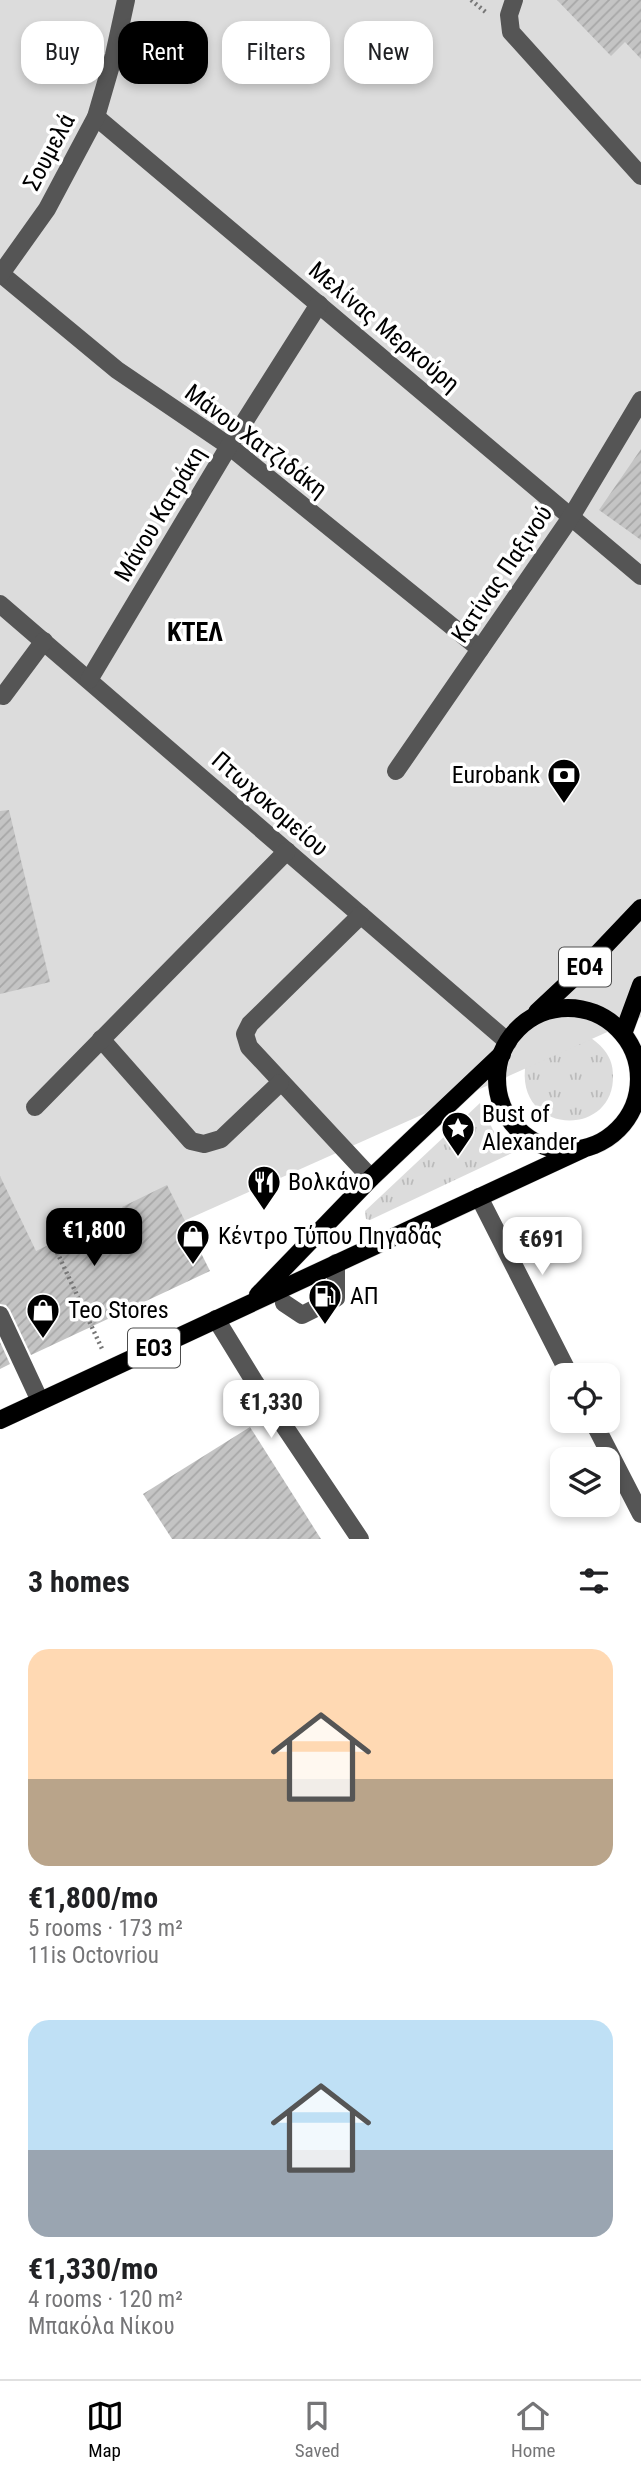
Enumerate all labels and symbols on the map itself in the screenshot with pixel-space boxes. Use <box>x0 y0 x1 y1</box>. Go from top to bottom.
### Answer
street label: Σουμελά <box>17 109 81 195</box>
street label: Μελίνας Μερκούρη <box>303 256 465 398</box>
street label: Μάνου Χατζιδάκη <box>179 378 333 504</box>
street label: Μάνου Κατράκη <box>109 441 211 587</box>
street label: Κατίνας Παξινού <box>446 500 558 648</box>
district label: ΚΤΕΛ <box>167 617 223 647</box>
street label: Πτωχοκομείου <box>206 746 334 862</box>
bank icon: Eurobank <box>545 756 583 805</box>
place label: Eurobank <box>452 761 540 789</box>
road number: ΕΟ4 <box>559 948 611 986</box>
place label: Bust of Alexander <box>482 1100 577 1156</box>
place icon: Bust of Alexander <box>439 1109 477 1158</box>
restaurant icon: Βολκάνο <box>245 1163 283 1212</box>
place label: Βολκάνο <box>288 1168 371 1196</box>
pin: €1,800 <box>37 1208 151 1268</box>
shop icon: Κέντρο Τύπου Πηγαδάς <box>174 1217 212 1266</box>
pin: €691 <box>501 1218 583 1277</box>
place label: Κέντρο Τύπου Πηγαδάς <box>218 1222 442 1250</box>
fuel station icon: ΑΠ <box>306 1277 344 1326</box>
place label: ΑΠ <box>350 1282 379 1310</box>
shop icon: Teo Stores <box>24 1291 62 1340</box>
place label: Teo Stores <box>68 1296 169 1324</box>
road number: ΕΟ3 <box>128 1329 180 1368</box>
pin: €1,330 <box>214 1380 328 1440</box>

